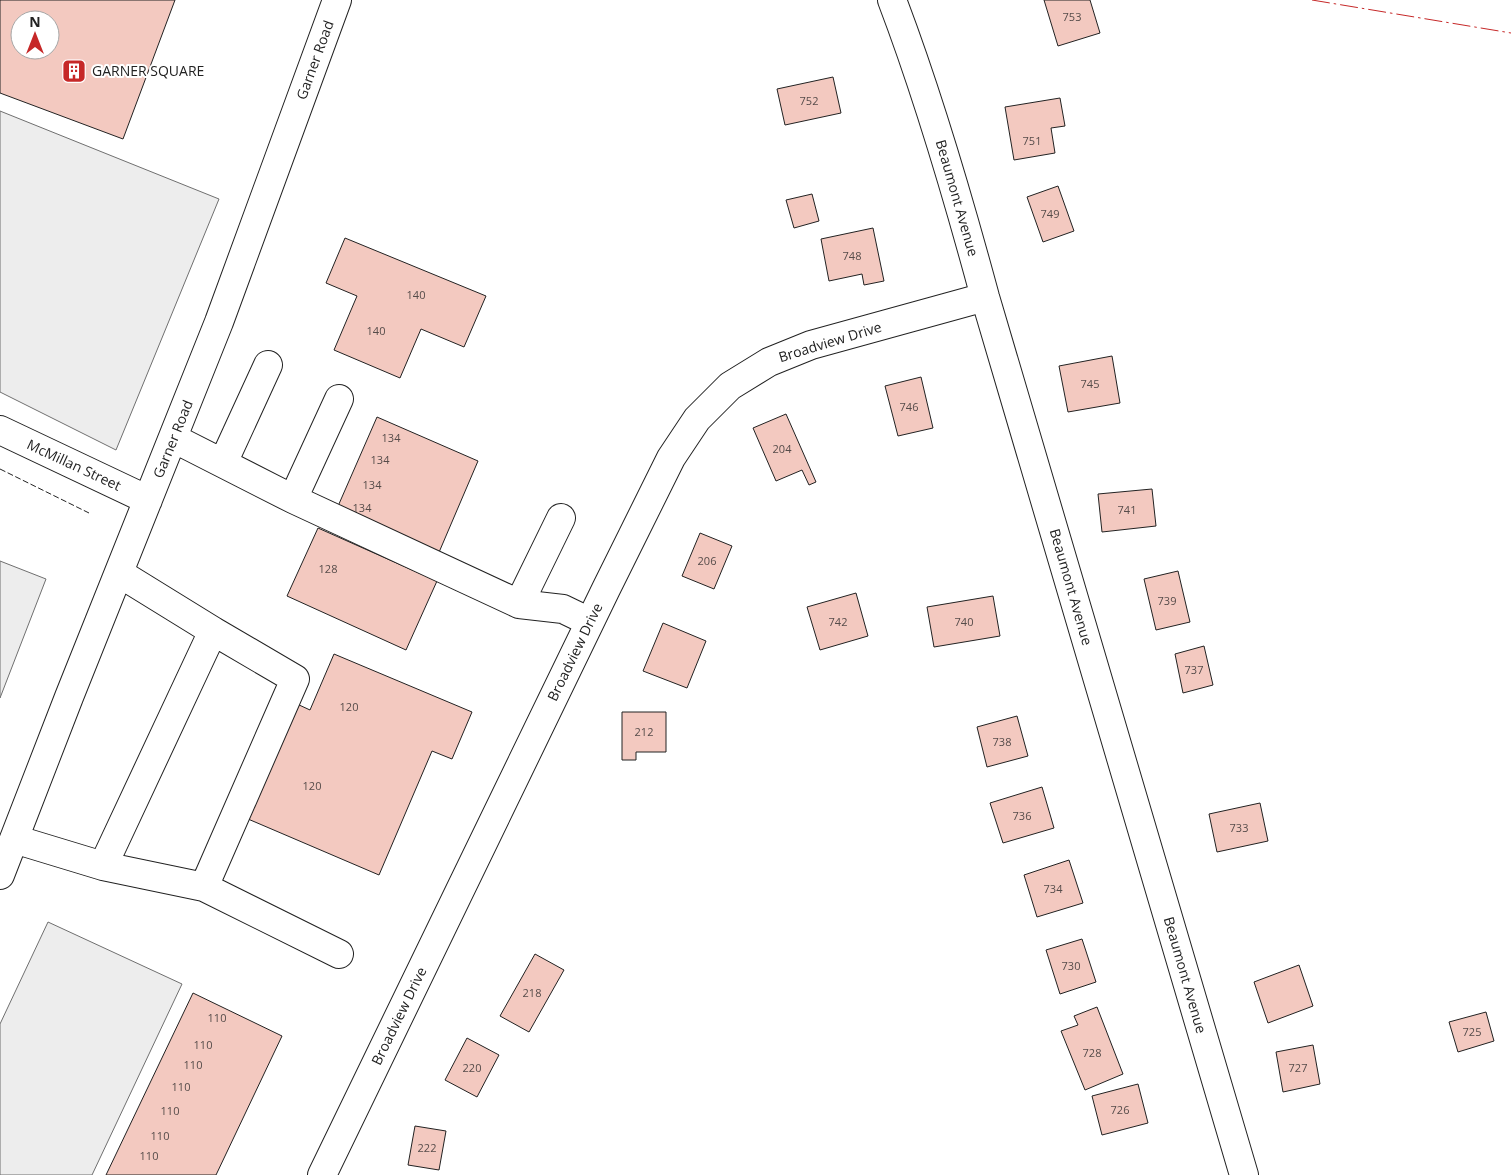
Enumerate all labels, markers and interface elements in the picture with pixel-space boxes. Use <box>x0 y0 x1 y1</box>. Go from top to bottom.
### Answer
house number: 753 <box>1063 9 1081 24</box>
north arrow <box>10 10 60 60</box>
text: N <box>29 12 41 31</box>
street label: Garner Road <box>291 18 338 102</box>
building icon: GARNER SQUARE <box>61 58 87 84</box>
place label: GARNER SQUARE <box>92 61 204 80</box>
house number: 752 <box>800 93 818 108</box>
house number: 751 <box>1023 133 1041 148</box>
street label: Beaumont Avenue <box>932 137 983 259</box>
house number: 749 <box>1041 206 1059 221</box>
house number: 748 <box>843 248 861 263</box>
house number: 140 <box>407 287 425 302</box>
street label: Broadview Drive <box>776 317 884 366</box>
house number: 140 <box>367 323 385 338</box>
house number: 745 <box>1081 376 1099 391</box>
street label: Garner Road <box>148 397 197 481</box>
house number: 746 <box>900 399 918 414</box>
house number: 134 <box>382 430 401 445</box>
street label: McMillan Street <box>24 434 124 495</box>
house number: 204 <box>773 441 792 456</box>
house number: 134 <box>371 452 390 467</box>
house number: 134 <box>363 477 382 492</box>
house number: 134 <box>353 500 372 515</box>
house number: 741 <box>1118 502 1136 517</box>
street label: Beaumont Avenue <box>1046 526 1097 648</box>
house number: 206 <box>698 553 716 568</box>
house number: 128 <box>319 561 337 576</box>
house number: 739 <box>1158 593 1176 608</box>
street label: Broadview Drive <box>543 600 607 704</box>
house number: 742 <box>829 614 847 629</box>
house number: 740 <box>955 614 973 629</box>
house number: 737 <box>1185 662 1203 677</box>
house number: 120 <box>340 699 358 714</box>
house number: 212 <box>635 724 653 739</box>
house number: 738 <box>993 734 1011 749</box>
house number: 120 <box>303 778 321 793</box>
house number: 736 <box>1013 808 1031 823</box>
house number: 733 <box>1230 820 1248 835</box>
house number: 734 <box>1044 881 1063 896</box>
street label: Beaumont Avenue <box>1160 914 1211 1036</box>
house number: 730 <box>1062 958 1080 973</box>
street label: Broadview Drive <box>367 964 431 1068</box>
house number: 218 <box>523 985 541 1000</box>
house number: 110 <box>208 1010 226 1025</box>
house number: 725 <box>1463 1024 1481 1039</box>
house number: 110 <box>194 1037 212 1052</box>
house number: 728 <box>1083 1045 1101 1060</box>
house number: 110 <box>184 1057 202 1072</box>
house number: 220 <box>463 1060 481 1075</box>
house number: 727 <box>1289 1060 1307 1075</box>
house number: 110 <box>172 1079 190 1094</box>
house number: 726 <box>1111 1102 1129 1117</box>
house number: 110 <box>161 1103 179 1118</box>
house number: 110 <box>151 1128 169 1143</box>
house number: 222 <box>418 1140 436 1155</box>
house number: 110 <box>140 1148 158 1163</box>

